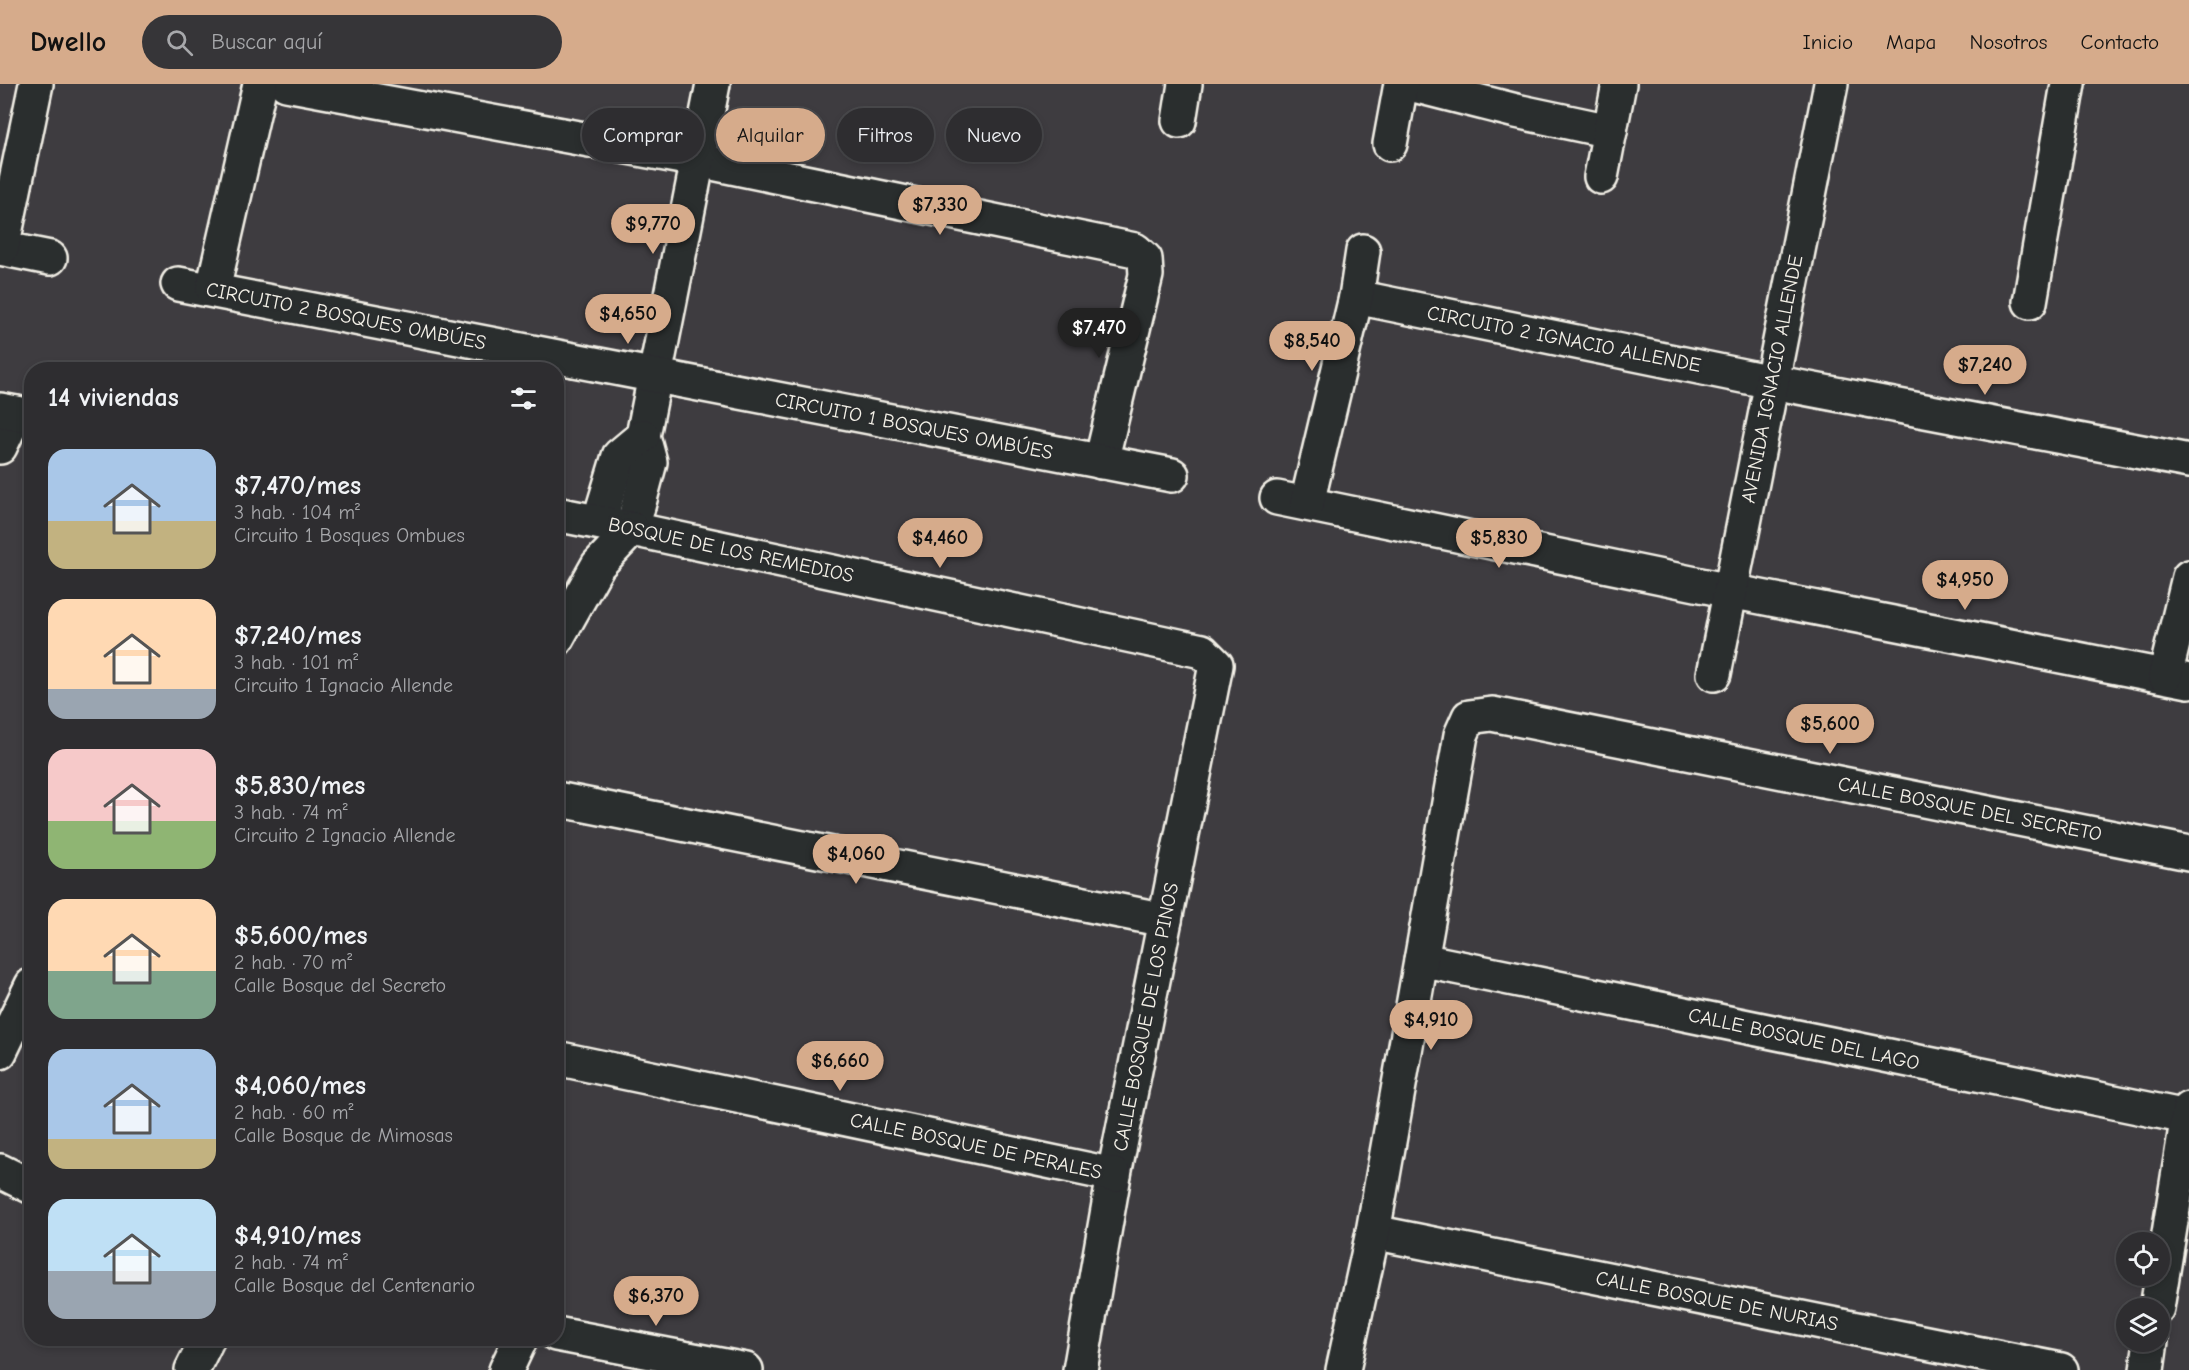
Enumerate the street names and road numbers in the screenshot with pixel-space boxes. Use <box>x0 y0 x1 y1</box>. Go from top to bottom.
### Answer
street label: AVENIDA IGNACIO ALLENDE <box>1737 253 1807 505</box>
street label: CIRCUITO 2 BOSQUES OMBÚES <box>204 277 488 354</box>
street label: CIRCUITO 2 IGNACIO ALLENDE <box>1425 301 1703 377</box>
street label: CIRCUITO 1 BOSQUES OMBÚES <box>773 387 1055 464</box>
street label: BOSQUE DE LOS REMEDIOS <box>606 513 856 587</box>
street label: CALLE BOSQUE DEL SECRETO <box>1836 772 2104 846</box>
street label: CALLE BOSQUE DE LOS PINOS <box>1109 881 1183 1153</box>
street label: CALLE BOSQUE DEL LAGO <box>1686 1003 1922 1075</box>
street label: CALLE BOSQUE DE PERALES <box>848 1108 1104 1184</box>
street label: CALLE BOSQUE DE NURIAS <box>1594 1266 1840 1336</box>

